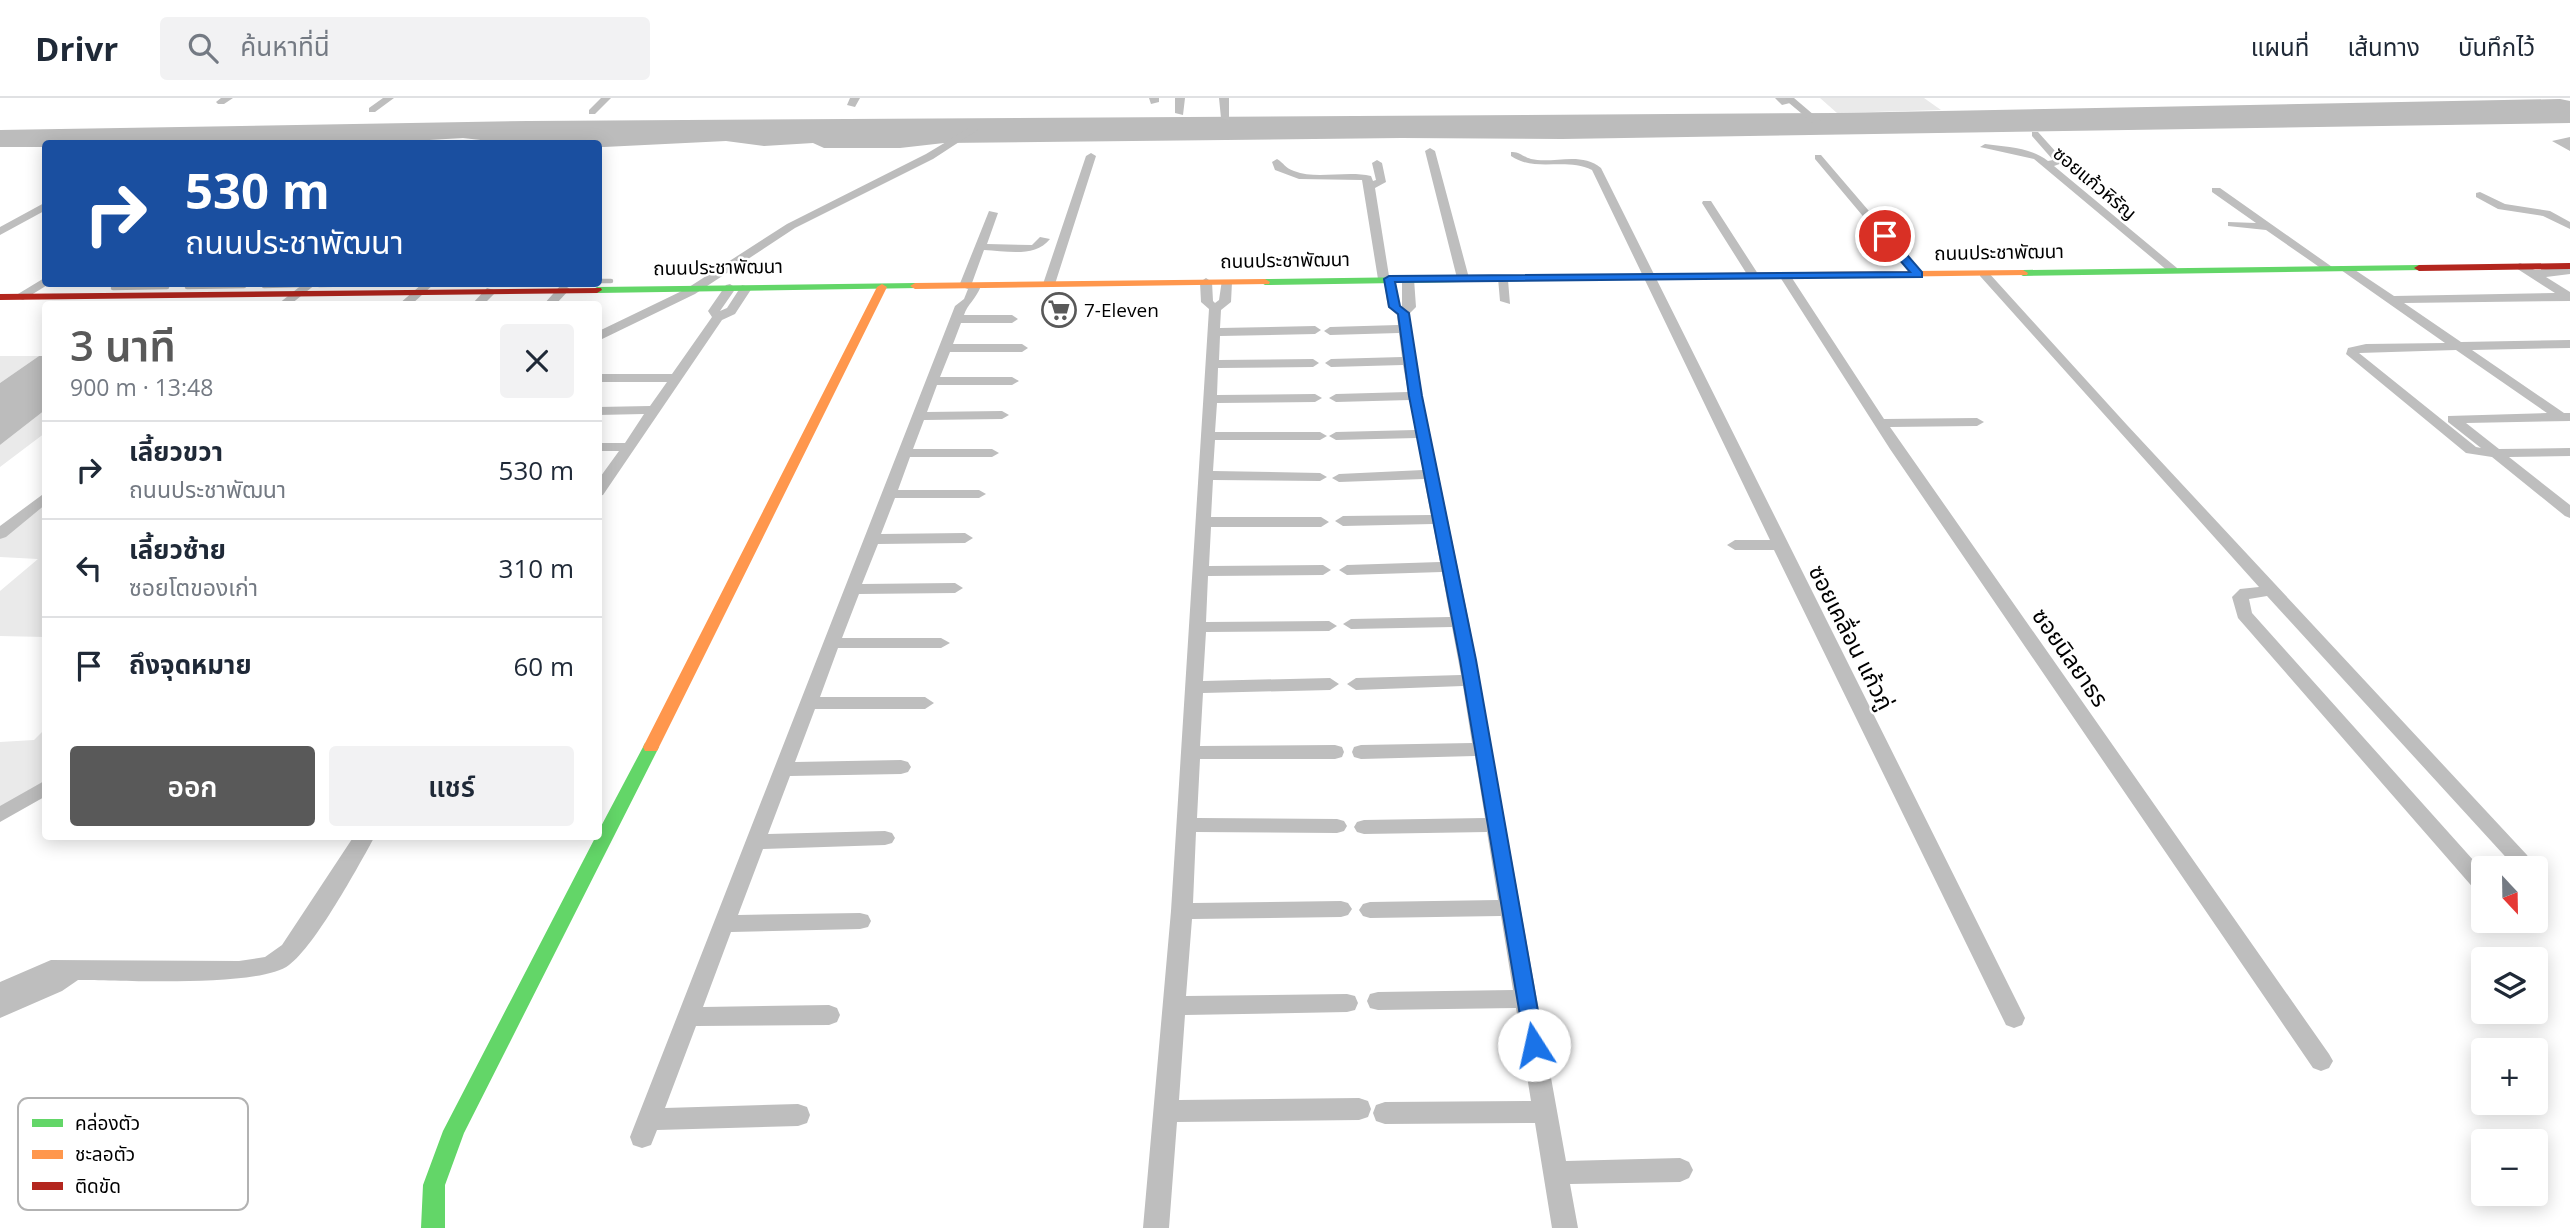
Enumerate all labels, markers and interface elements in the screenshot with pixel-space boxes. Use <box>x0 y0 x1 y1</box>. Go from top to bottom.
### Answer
search box <box>160 17 650 80</box>
text: Drivr <box>35 26 118 71</box>
text: ค้นหาที่นี่ <box>240 28 330 64</box>
icon: search <box>184 29 222 67</box>
text: แผนที่ <box>2251 30 2309 63</box>
text: เส้นทาง <box>2347 30 2420 63</box>
text: บันทึกไว้ <box>2458 30 2535 63</box>
street label: ซอยแก้วหิรัญ <box>2048 140 2142 226</box>
text: 530 m <box>185 157 330 223</box>
icon: right <box>70 168 161 259</box>
pin <box>1855 206 1915 266</box>
icon: arrive <box>1866 217 1904 255</box>
text: ถนนประชาพัฒนา <box>185 220 404 263</box>
street label: ถนนประชาพัฒนา <box>1934 238 2064 266</box>
street label: ถนนประชาพัฒนา <box>1220 246 1350 274</box>
street label: ถนนประชาพัฒนา <box>653 253 783 281</box>
supermarket icon: 7-Eleven <box>1040 291 1078 329</box>
place label: 7-Eleven <box>1084 297 1159 323</box>
text: 3 นาที <box>70 316 176 373</box>
button: close <box>500 324 574 398</box>
text: 900 m · 13:48 <box>70 371 213 403</box>
text: เลี้ยวขวา <box>129 433 223 469</box>
icon: right <box>70 451 108 489</box>
text: 530 m <box>499 452 574 488</box>
text: ถนนประชาพัฒนา <box>129 473 286 505</box>
text: เลี้ยวซ้าย <box>129 531 226 567</box>
icon: left <box>70 549 108 587</box>
text: 310 m <box>499 550 574 586</box>
street label: ซอยเคลื่อน แก้วภู่ <box>1802 559 1902 715</box>
text: ซอยโตของเก่า <box>129 571 258 603</box>
street label: ซอยนิลยาธร <box>2025 601 2117 713</box>
text: ถึงจุดหมาย <box>129 646 252 682</box>
icon: arrive <box>70 647 108 685</box>
text: 60 m <box>513 648 574 684</box>
button: ออก <box>70 746 315 826</box>
button: แชร์ <box>329 746 574 826</box>
north arrow <box>2471 856 2548 933</box>
map controls <box>2471 856 2548 1206</box>
button: layers <box>2471 947 2548 1024</box>
position arrow <box>1497 1008 1571 1082</box>
button: + <box>2471 1038 2548 1115</box>
legend <box>18 1098 248 1210</box>
text: คล่องตัว <box>75 1110 140 1136</box>
button: − <box>2471 1129 2548 1206</box>
text: ชะลอตัว <box>75 1141 135 1167</box>
text: ติดขัด <box>75 1173 121 1199</box>

